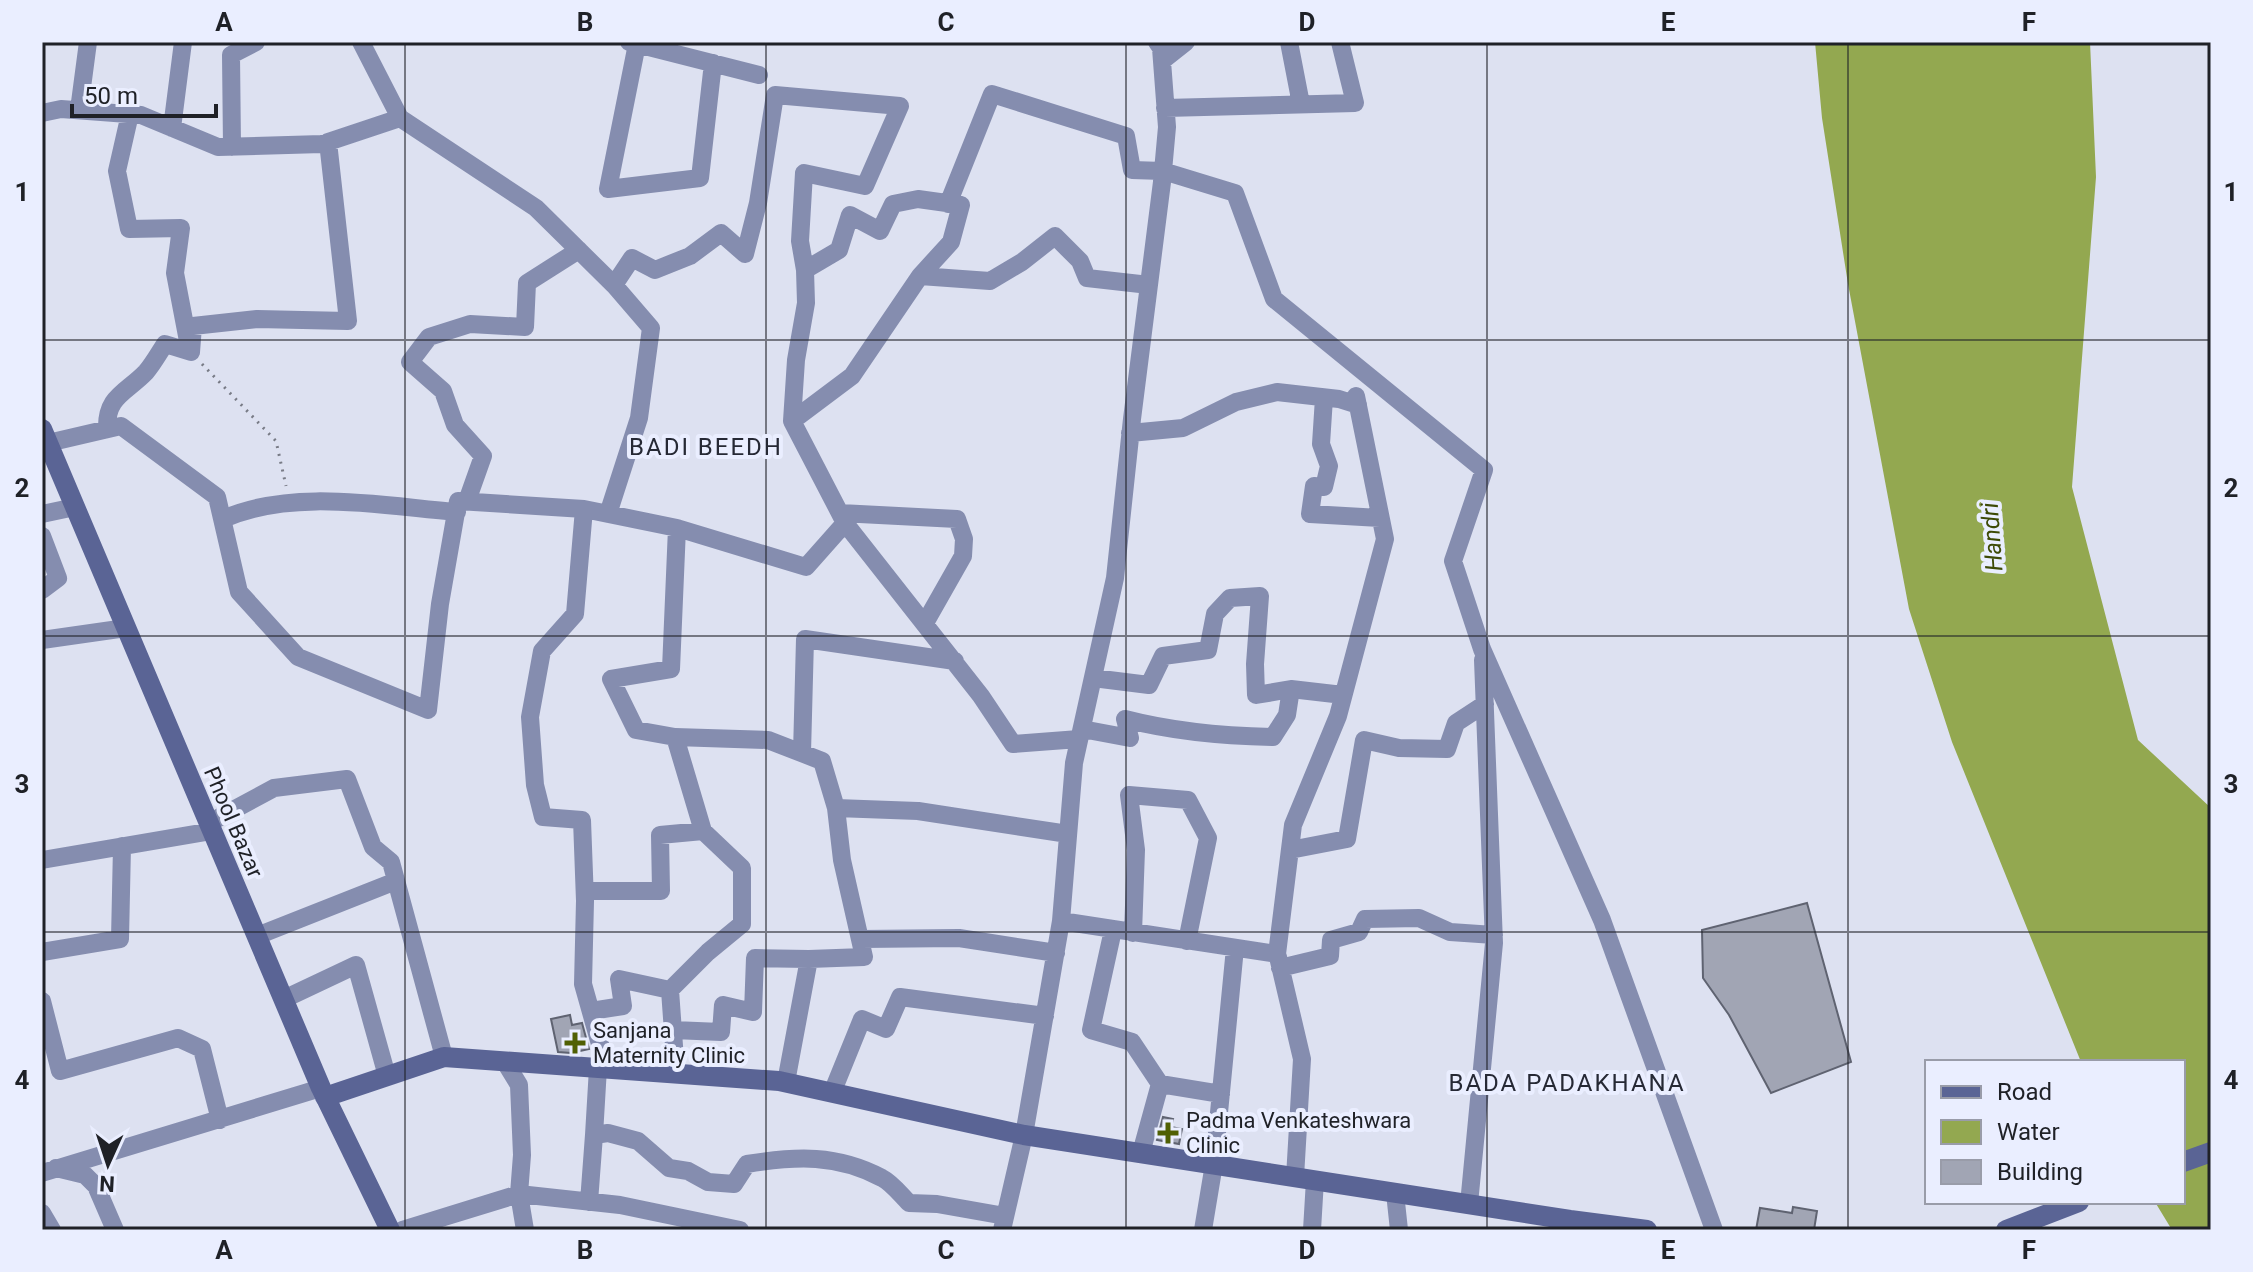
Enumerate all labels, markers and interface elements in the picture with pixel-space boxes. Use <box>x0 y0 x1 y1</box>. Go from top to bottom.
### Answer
text: A <box>215 7 233 37</box>
text: B <box>577 7 593 37</box>
text: C <box>937 7 955 37</box>
text: D <box>1299 7 1315 37</box>
text: E <box>1661 7 1676 37</box>
text: F <box>2022 7 2036 37</box>
scale bar <box>72 68 216 118</box>
text: 50 m <box>84 82 138 110</box>
text: 1 <box>15 177 29 207</box>
text: 1 <box>2224 177 2238 207</box>
district label: BADI BEEDH <box>629 433 783 461</box>
text: 2 <box>15 473 29 503</box>
text: 2 <box>2224 473 2238 503</box>
water label: Handri <box>1976 501 2008 572</box>
street label: Phool Bazar <box>199 763 268 882</box>
text: 3 <box>15 769 29 799</box>
text: 3 <box>2224 769 2238 799</box>
place label: Sanjana Maternity Clinic <box>593 1018 745 1068</box>
marker: Sanjana Maternity Clinic <box>564 1032 586 1054</box>
legend <box>1925 1060 2185 1204</box>
text: 4 <box>15 1065 30 1095</box>
text: 4 <box>2224 1065 2239 1095</box>
district label: BADA PADAKHANA <box>1448 1069 1686 1097</box>
text: Road <box>1997 1078 2052 1106</box>
place label: Padma Venkateshwara Clinic <box>1186 1108 1411 1158</box>
text: Water <box>1997 1118 2060 1146</box>
marker: Padma Venkateshwara Clinic <box>1157 1122 1179 1144</box>
north arrow <box>68 1124 148 1204</box>
text: Building <box>1997 1158 2083 1186</box>
text: N <box>99 1171 115 1196</box>
text: A <box>215 1235 233 1265</box>
text: B <box>577 1235 593 1265</box>
text: C <box>937 1235 955 1265</box>
text: D <box>1299 1235 1315 1265</box>
text: E <box>1661 1235 1676 1265</box>
text: F <box>2022 1235 2036 1265</box>

